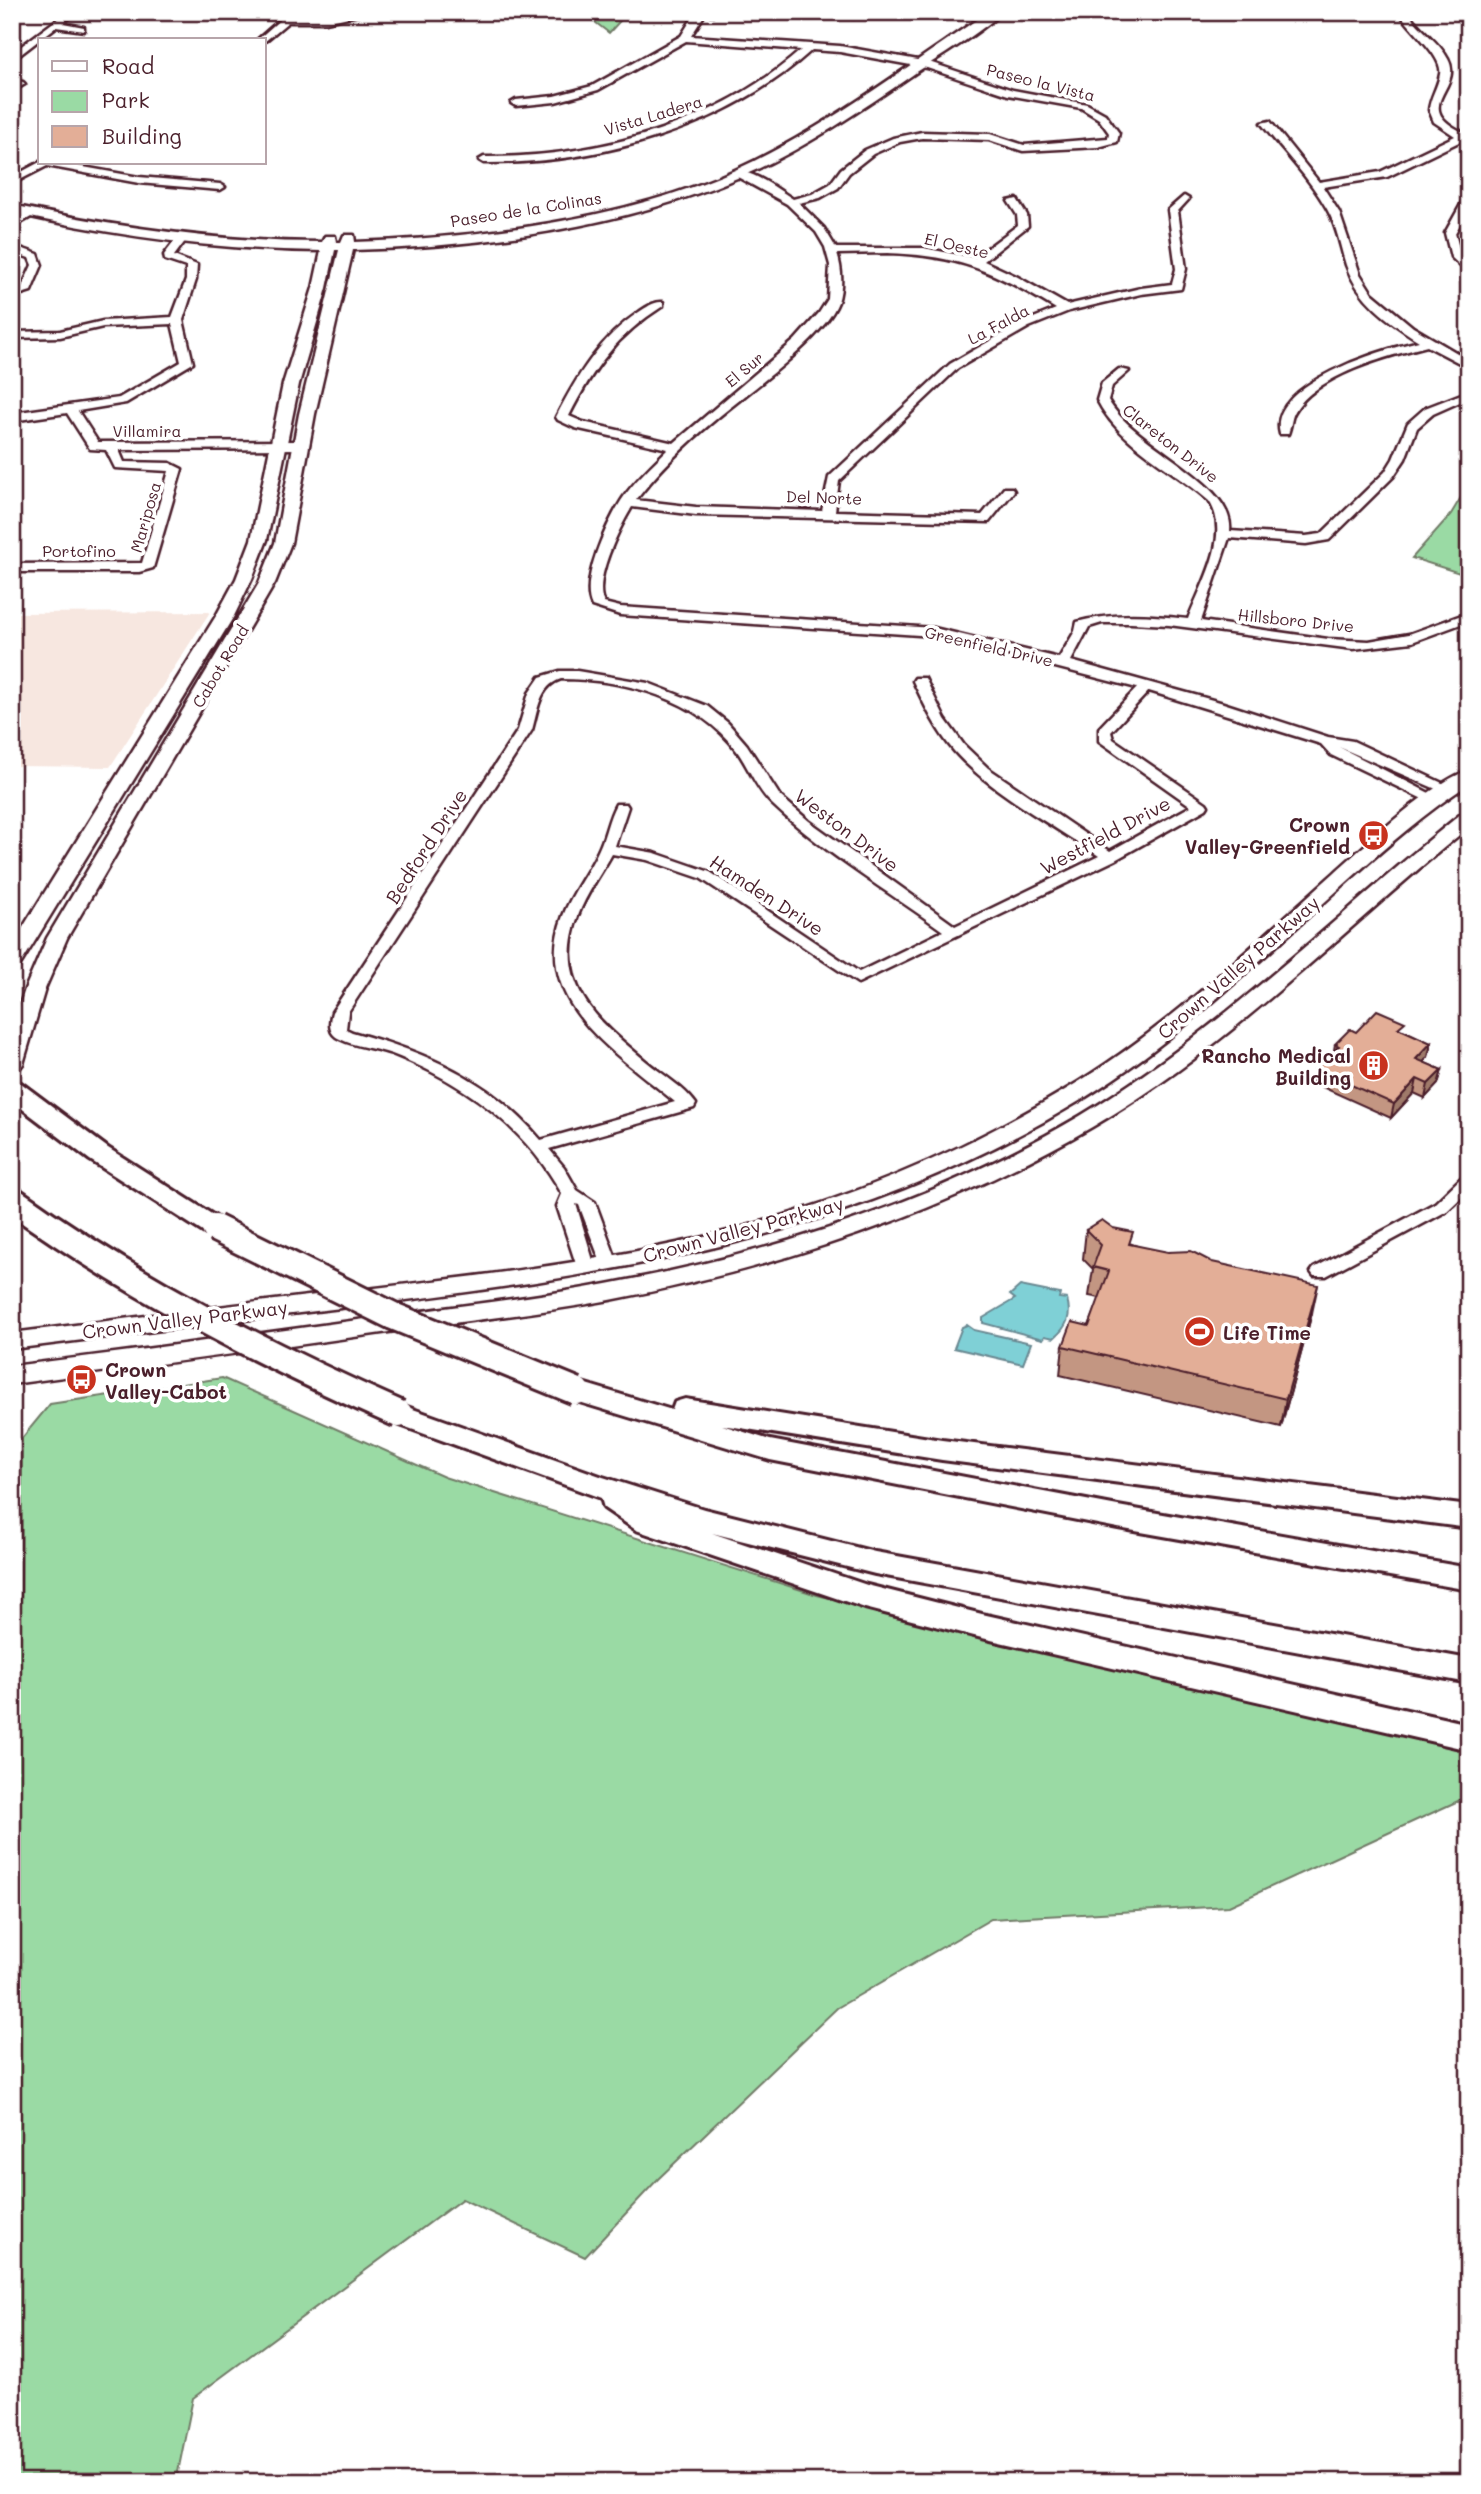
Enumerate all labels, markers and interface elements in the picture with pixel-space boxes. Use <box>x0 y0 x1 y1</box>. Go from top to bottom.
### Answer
legend <box>38 38 266 164</box>
text: Road <box>102 52 154 79</box>
street label: Paseo la Vista <box>985 58 1097 106</box>
text: Park <box>102 86 150 113</box>
street label: Vista Ladera <box>601 90 705 140</box>
text: Building <box>102 122 182 149</box>
street label: Paseo de la Colinas <box>449 187 603 231</box>
street label: El Oeste <box>923 227 991 263</box>
street label: La Falda <box>964 299 1032 349</box>
street label: El Sur <box>720 347 768 391</box>
street label: Clareton Drive <box>1119 399 1223 487</box>
street label: Villamira <box>113 420 181 441</box>
street label: Mariposa <box>125 479 165 555</box>
street label: Del Norte <box>786 485 862 509</box>
street label: Portofino <box>42 540 116 561</box>
street label: Hillsboro Drive <box>1237 603 1355 637</box>
street label: Cabot Road <box>187 621 253 711</box>
street label: Greenfield Drive <box>923 621 1055 671</box>
street label: Weston Drive <box>790 783 904 877</box>
street label: Bedford Drive <box>380 784 472 908</box>
street label: Westfield Drive <box>1036 790 1174 880</box>
place label: Crown Valley-Greenfield <box>1185 812 1350 859</box>
bus stop icon: Crown Valley-Greenfield <box>1356 818 1390 852</box>
street label: Hamden Drive <box>705 849 829 941</box>
street label: Crown Valley Parkway <box>1152 890 1324 1044</box>
place label: Rancho Medical Building <box>1201 1043 1351 1090</box>
building icon: Rancho Medical Building <box>1357 1049 1391 1083</box>
street label: Crown Valley Parkway <box>640 1190 846 1268</box>
street label: Crown Valley Parkway <box>81 1294 289 1344</box>
sports icon: Life Time <box>1183 1315 1217 1349</box>
place label: Life Time <box>1223 1320 1311 1345</box>
place label: Crown Valley-Cabot <box>105 1357 227 1404</box>
bus stop icon: Crown Valley-Cabot <box>65 1363 99 1397</box>

